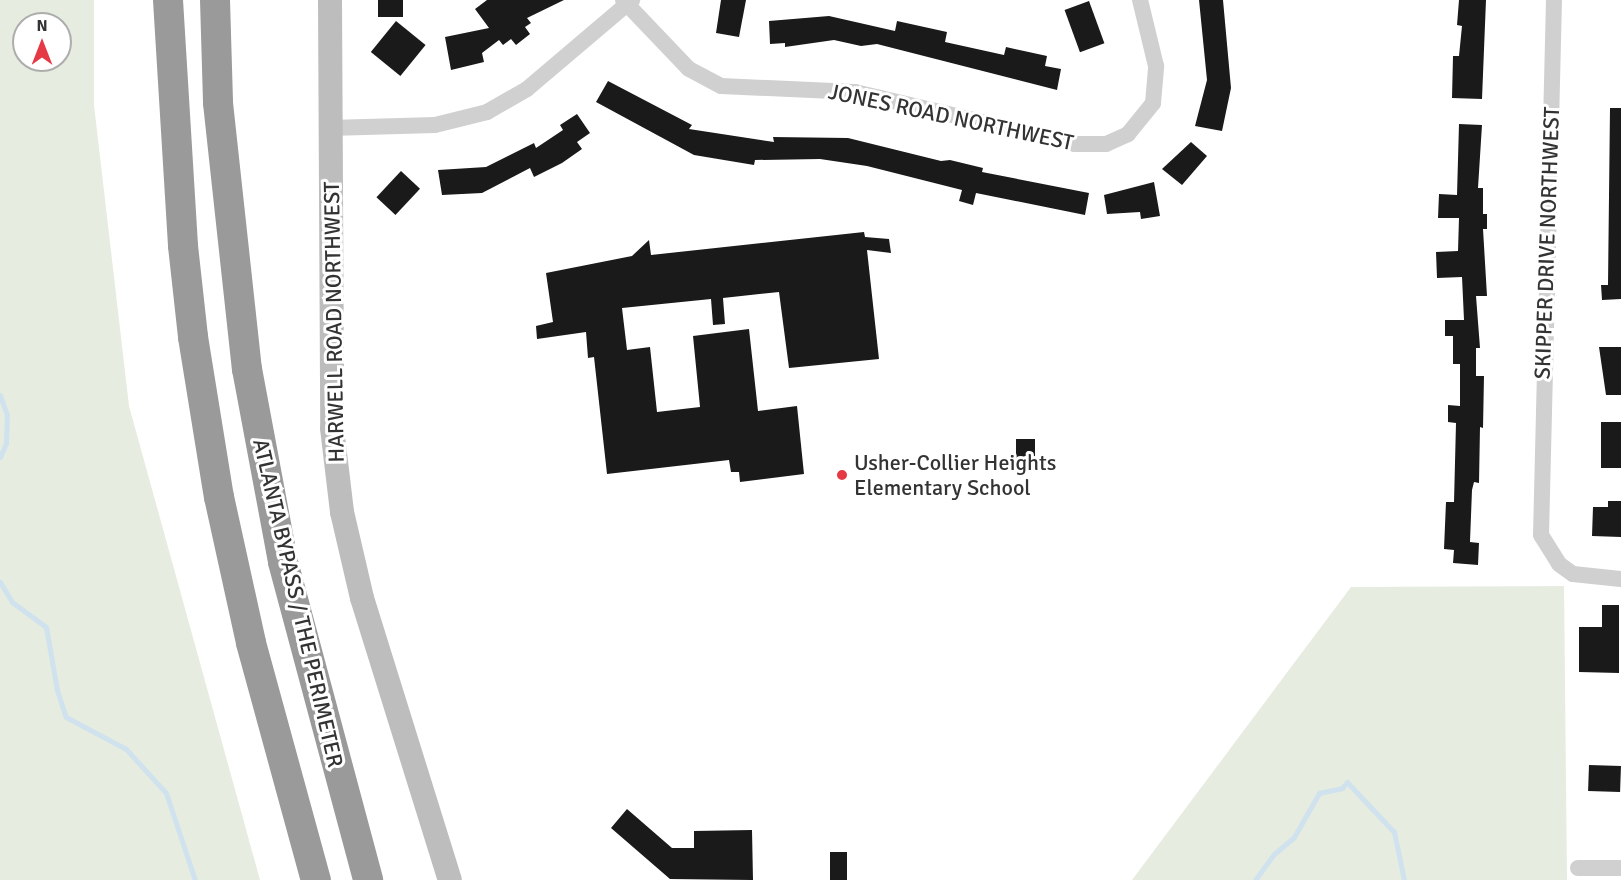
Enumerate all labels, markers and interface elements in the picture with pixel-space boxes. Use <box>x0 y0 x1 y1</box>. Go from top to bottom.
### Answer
north arrow <box>12 12 72 72</box>
text: N <box>36 16 48 36</box>
street label: JONES ROAD NORTHWEST <box>826 78 1076 156</box>
street label: SKIPPER DRIVE NORTHWEST <box>1529 106 1565 380</box>
street label: HARWELL ROAD NORTHWEST <box>318 181 350 463</box>
street label: ATLANTA BYPASS / THE PERIMETER <box>247 436 349 770</box>
place label: Usher-Collier Heights Elementary School <box>854 449 1056 500</box>
marker: Usher-Collier Heights Elementary School <box>835 468 849 482</box>

